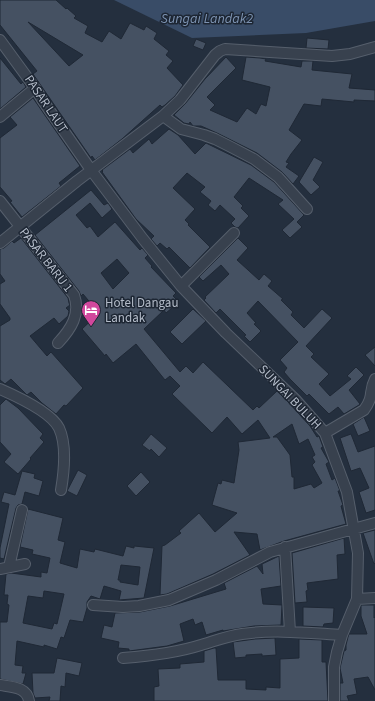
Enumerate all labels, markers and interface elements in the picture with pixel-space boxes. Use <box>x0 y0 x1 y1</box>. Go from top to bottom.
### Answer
water label: Sungai Landak2 <box>161 9 253 29</box>
street label: PASAR LAUT <box>20 71 72 137</box>
street label: PASAR BARU 1 <box>15 224 77 296</box>
place label: Hotel Dangau Landak <box>105 294 179 327</box>
hotel icon: Hotel Dangau Landak <box>80 299 102 327</box>
street label: SUNGAI BULUH <box>254 361 326 433</box>

